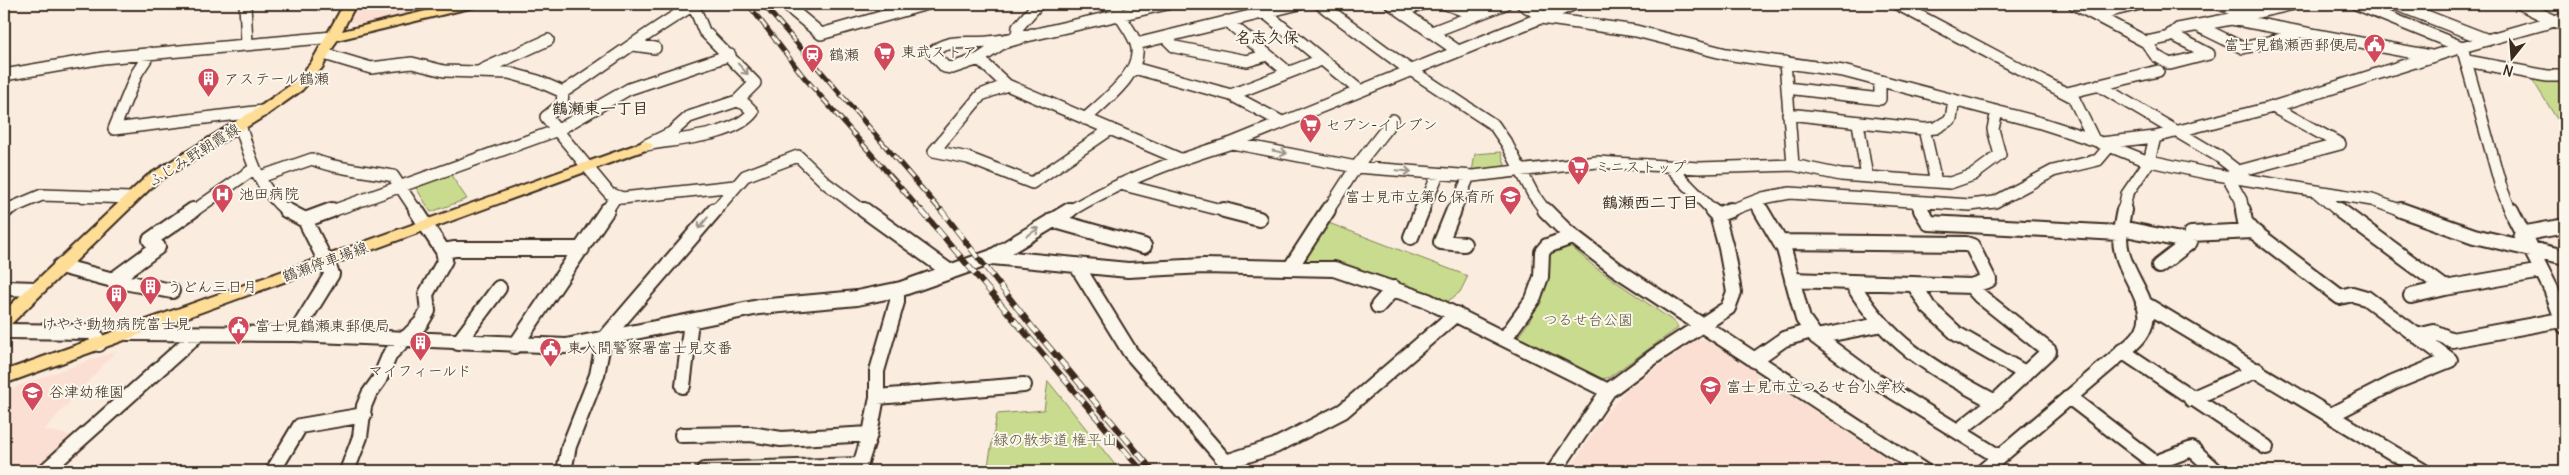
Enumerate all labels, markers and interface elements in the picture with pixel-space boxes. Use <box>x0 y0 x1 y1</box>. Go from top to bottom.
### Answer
district label: 名志久保 <box>1235 27 1299 47</box>
north arrow <box>2486 32 2536 82</box>
public building icon: 富士見鶴瀬西郵便局 <box>2363 33 2387 64</box>
place label: 富士見鶴瀬西郵便局 <box>2224 35 2359 54</box>
supermarket icon: 東武ストア <box>873 40 897 71</box>
place label: 東武ストア <box>901 42 977 61</box>
station icon: 鶴瀬 <box>801 43 825 74</box>
place label: 鶴瀬 <box>829 45 859 64</box>
text: N <box>2501 60 2515 80</box>
one-way arrow <box>737 63 749 75</box>
building icon: アステール鶴瀬 <box>196 67 220 98</box>
place label: アステール鶴瀬 <box>224 69 329 88</box>
district label: 鶴瀬東一丁目 <box>552 98 648 118</box>
supermarket icon: セブン-イレブン <box>1298 113 1322 144</box>
place label: セブン-イレブン <box>1326 115 1437 134</box>
street label: ふじみ野朝霞線 <box>144 119 243 190</box>
one-way arrow <box>1271 148 1287 158</box>
supermarket icon: ミニストップ <box>1567 155 1591 186</box>
place label: ミニストップ <box>1595 157 1687 176</box>
one-way arrow <box>1396 167 1412 176</box>
hospital icon: 池田病院 <box>211 182 235 213</box>
place label: 池田病院 <box>239 184 299 203</box>
school or university icon: 富士見市立第６保育所 <box>1499 185 1523 216</box>
place label: 富士見市立第６保育所 <box>1345 187 1495 206</box>
district label: 鶴瀬西二丁目 <box>1602 192 1698 212</box>
one-way arrow <box>698 217 709 230</box>
one-way arrow <box>1026 226 1040 236</box>
street label: 鶴瀬停車場線 <box>279 237 370 286</box>
building icon: うどん三日月 <box>139 275 163 306</box>
place label: うどん三日月 <box>167 277 257 296</box>
building icon: けやき動物病院富士見 <box>104 283 128 314</box>
park label: つるせ台公園 <box>1543 310 1633 329</box>
place label: けやき動物病院富士見 <box>41 314 191 333</box>
public building icon: 富士見鶴瀬東郵便局 <box>227 314 251 345</box>
place label: 富士見鶴瀬東郵便局 <box>255 316 390 335</box>
building icon: マイフィールド <box>408 330 432 361</box>
public building icon: 東入間警察署富士見交番 <box>539 336 563 367</box>
place label: 東入間警察署富士見交番 <box>567 338 732 357</box>
place label: マイフィールド <box>368 361 472 380</box>
school or university icon: 富士見市立つるせ台小学校 <box>1698 375 1722 406</box>
place label: 富士見市立つるせ台小学校 <box>1726 377 1906 396</box>
school or university icon: 谷津幼稚園 <box>21 380 45 411</box>
place label: 谷津幼稚園 <box>49 382 124 401</box>
park label: 緑の散歩道 権平山 <box>993 430 1117 449</box>

